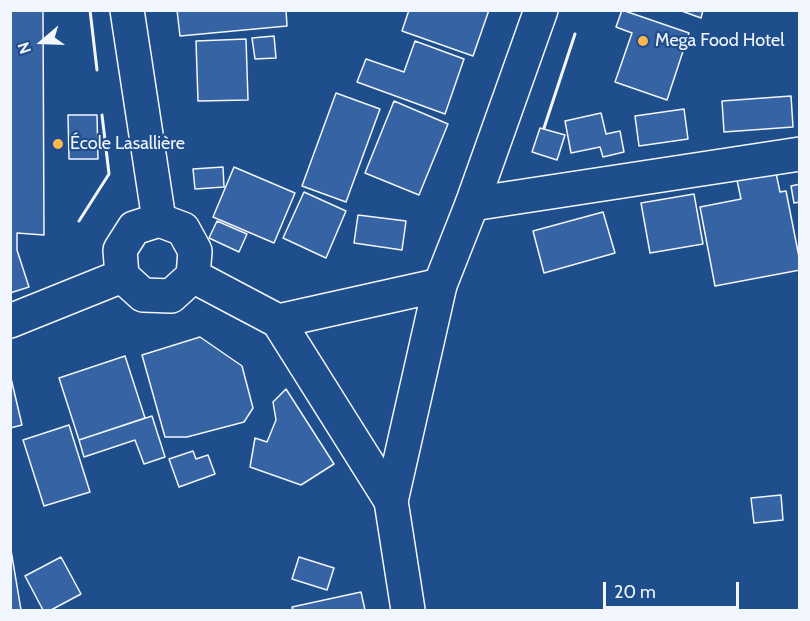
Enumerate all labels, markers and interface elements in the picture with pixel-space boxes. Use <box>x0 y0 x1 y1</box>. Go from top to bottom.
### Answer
north arrow <box>12 12 72 72</box>
place label: Mega Food Hotel <box>655 30 784 52</box>
marker: Mega Food Hotel <box>636 34 650 48</box>
text: N <box>14 40 35 56</box>
place label: École Lasallière <box>70 133 185 155</box>
marker: École Lasallière <box>51 137 65 151</box>
scale bar <box>606 570 742 608</box>
text: 20 m <box>614 581 656 603</box>

